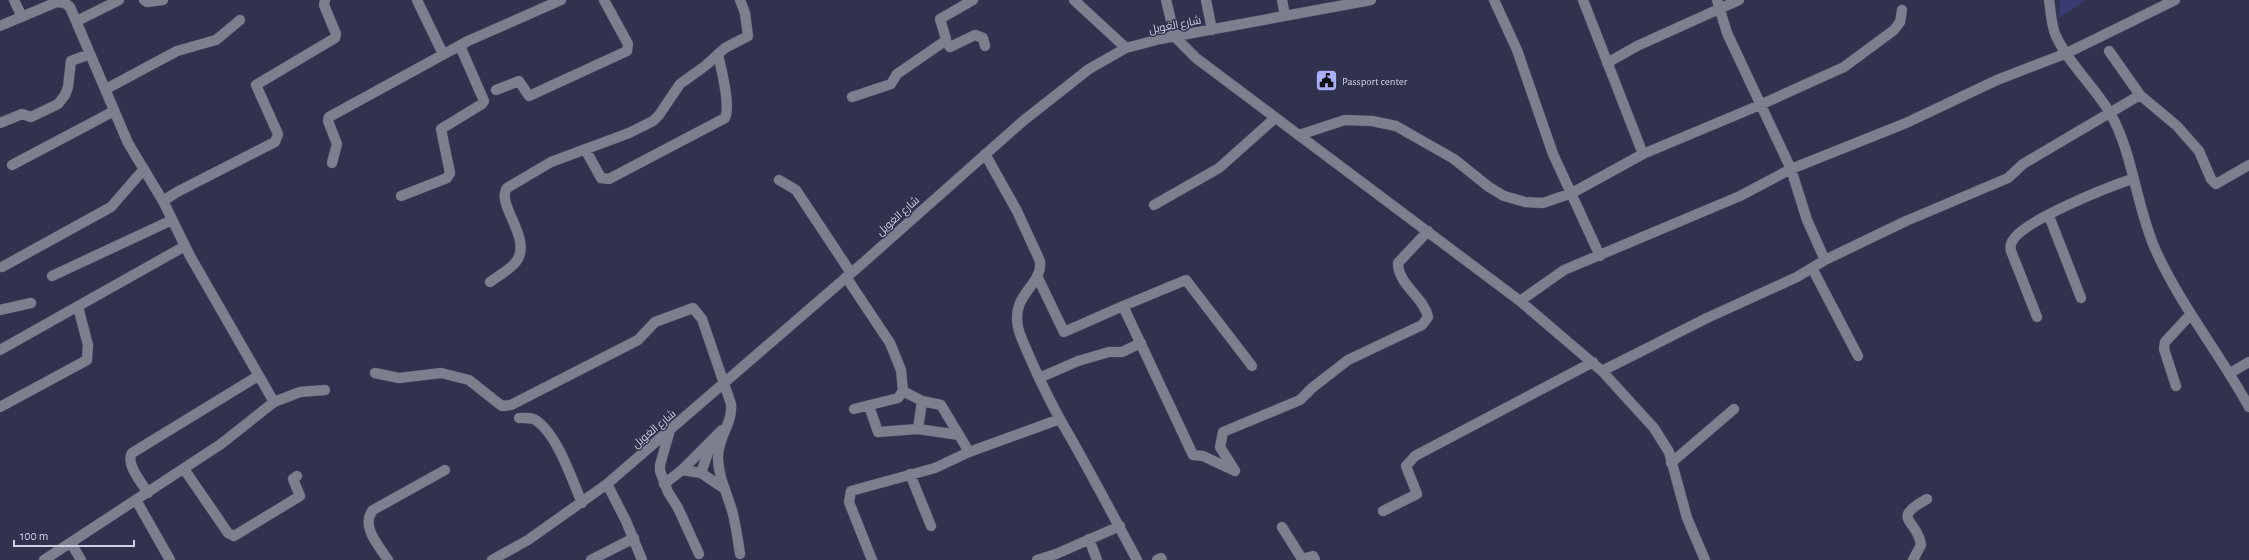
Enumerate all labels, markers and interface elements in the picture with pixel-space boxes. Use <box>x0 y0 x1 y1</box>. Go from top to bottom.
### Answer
street label: شارع الغويل <box>1148 15 1202 37</box>
public building icon: Passport center <box>1314 68 1340 94</box>
place label: Passport center <box>1342 76 1408 87</box>
street label: شارع الغويل <box>875 194 923 239</box>
street label: شارع الغويل <box>630 408 679 452</box>
scale bar <box>14 522 134 548</box>
text: 100 m <box>20 530 48 542</box>

